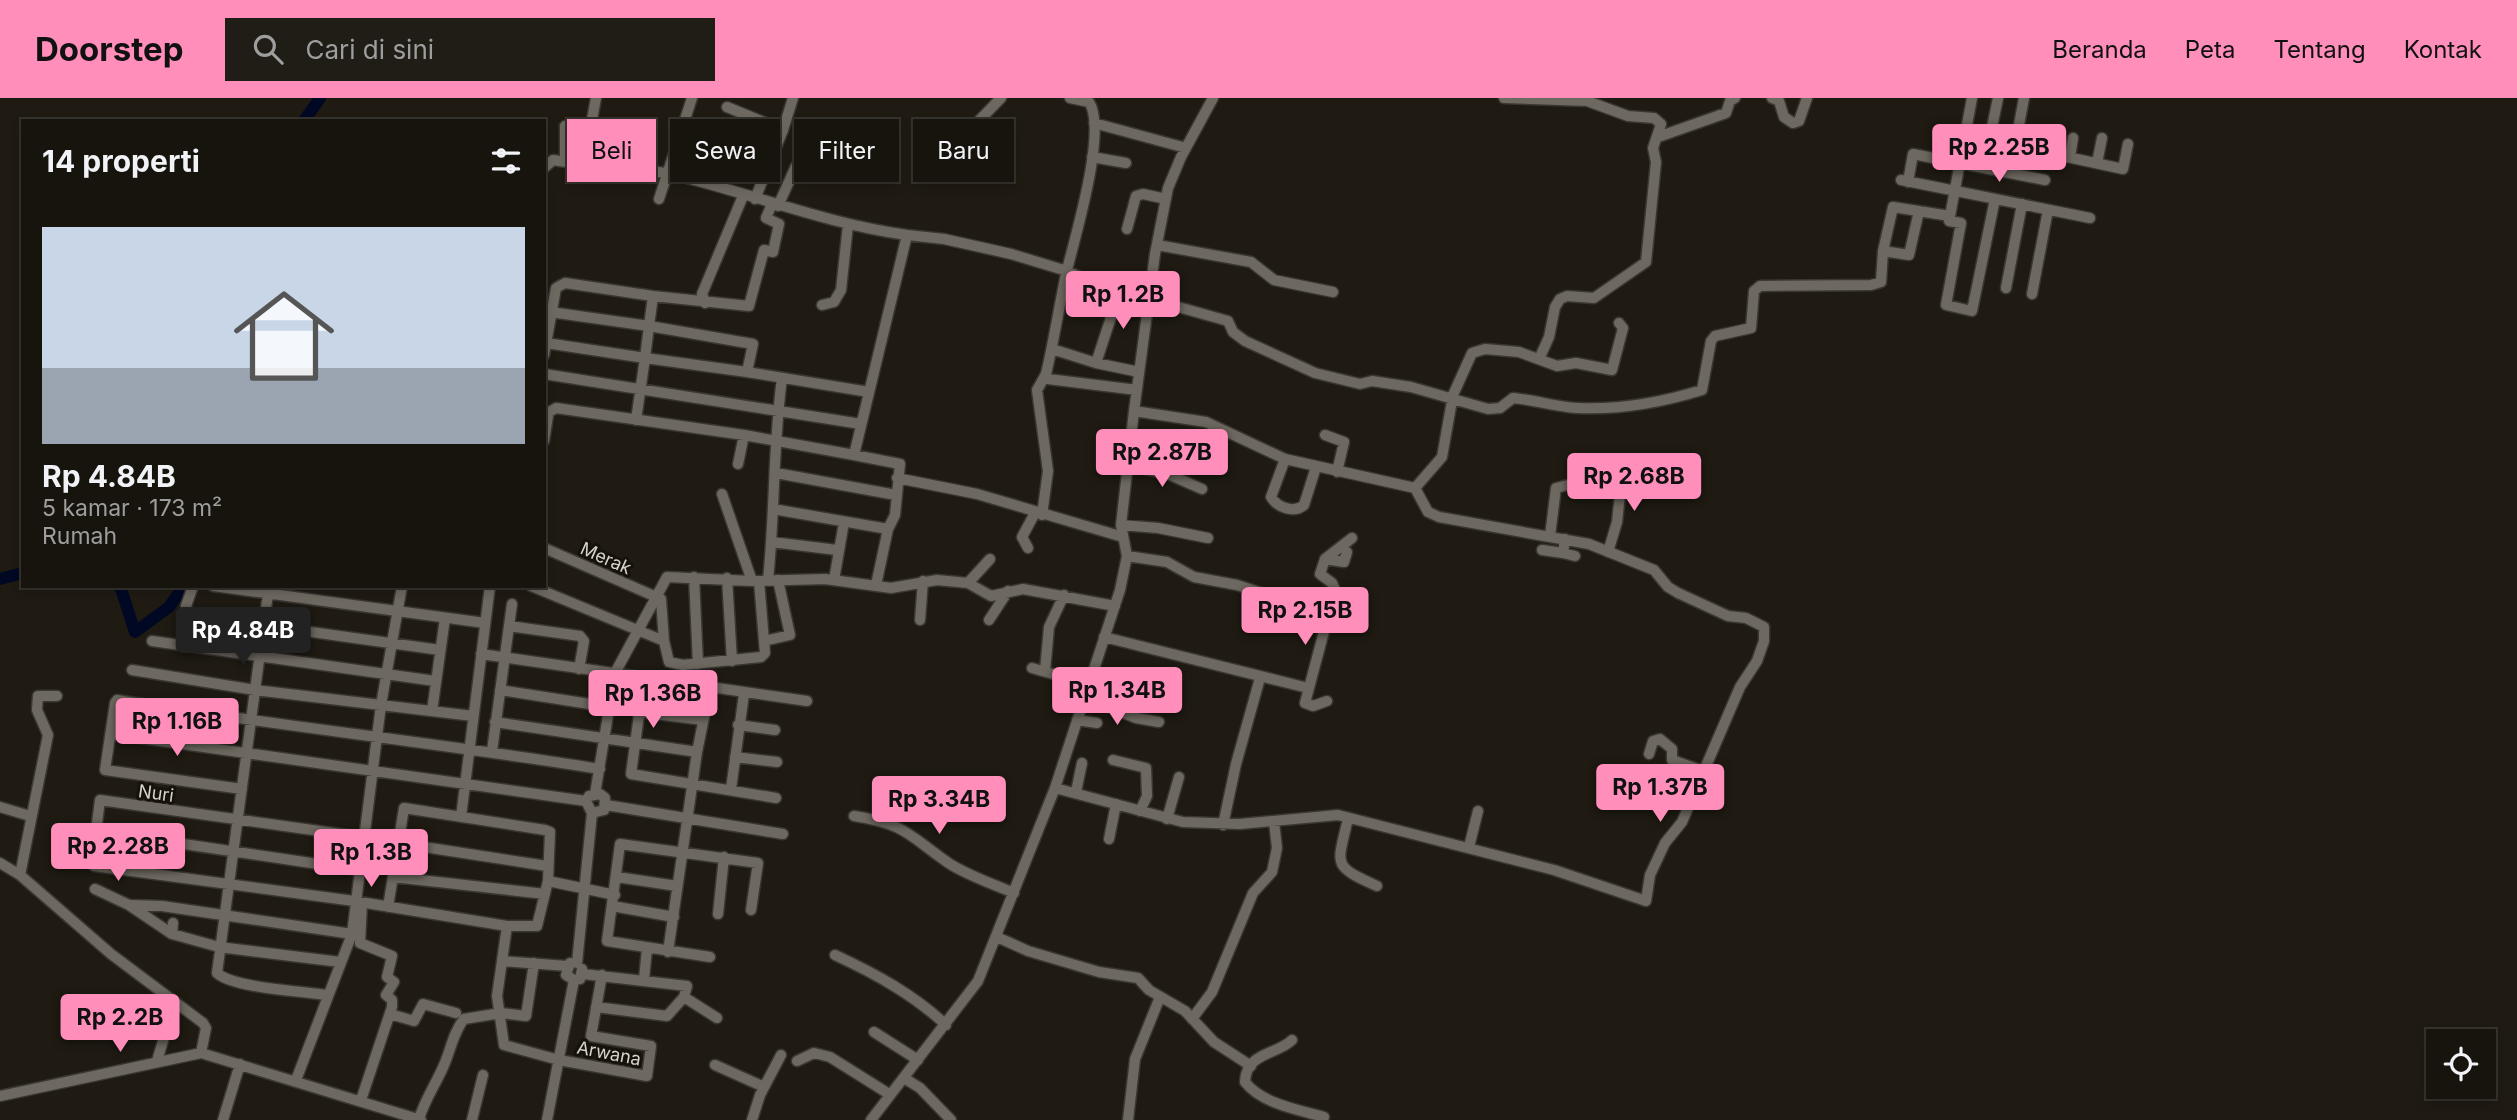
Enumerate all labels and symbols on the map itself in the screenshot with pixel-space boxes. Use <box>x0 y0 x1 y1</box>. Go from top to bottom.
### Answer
pin: Rp 2.25B <box>1927 125 2071 184</box>
pin: Rp 1.2B <box>1058 272 1188 331</box>
pin: Rp 2.87B <box>1090 430 1234 489</box>
pin: Rp 2.68B <box>1562 454 1706 513</box>
street label: Merak <box>577 538 635 579</box>
pin: Rp 2.15B <box>1233 588 1377 647</box>
pin: Rp 4.84B <box>171 608 315 667</box>
pin: Rp 1.34B <box>1045 668 1189 727</box>
pin: Rp 1.36B <box>581 670 725 730</box>
pin: Rp 1.16B <box>105 698 249 758</box>
pin: Rp 1.37B <box>1588 764 1732 824</box>
pin: Rp 3.34B <box>867 776 1011 836</box>
street label: Nuri <box>137 780 175 806</box>
pin: Rp 2.28B <box>46 824 190 883</box>
pin: Rp 1.3B <box>306 830 436 889</box>
pin: Rp 2.2B <box>55 995 185 1054</box>
street label: Arwana <box>575 1036 643 1070</box>

